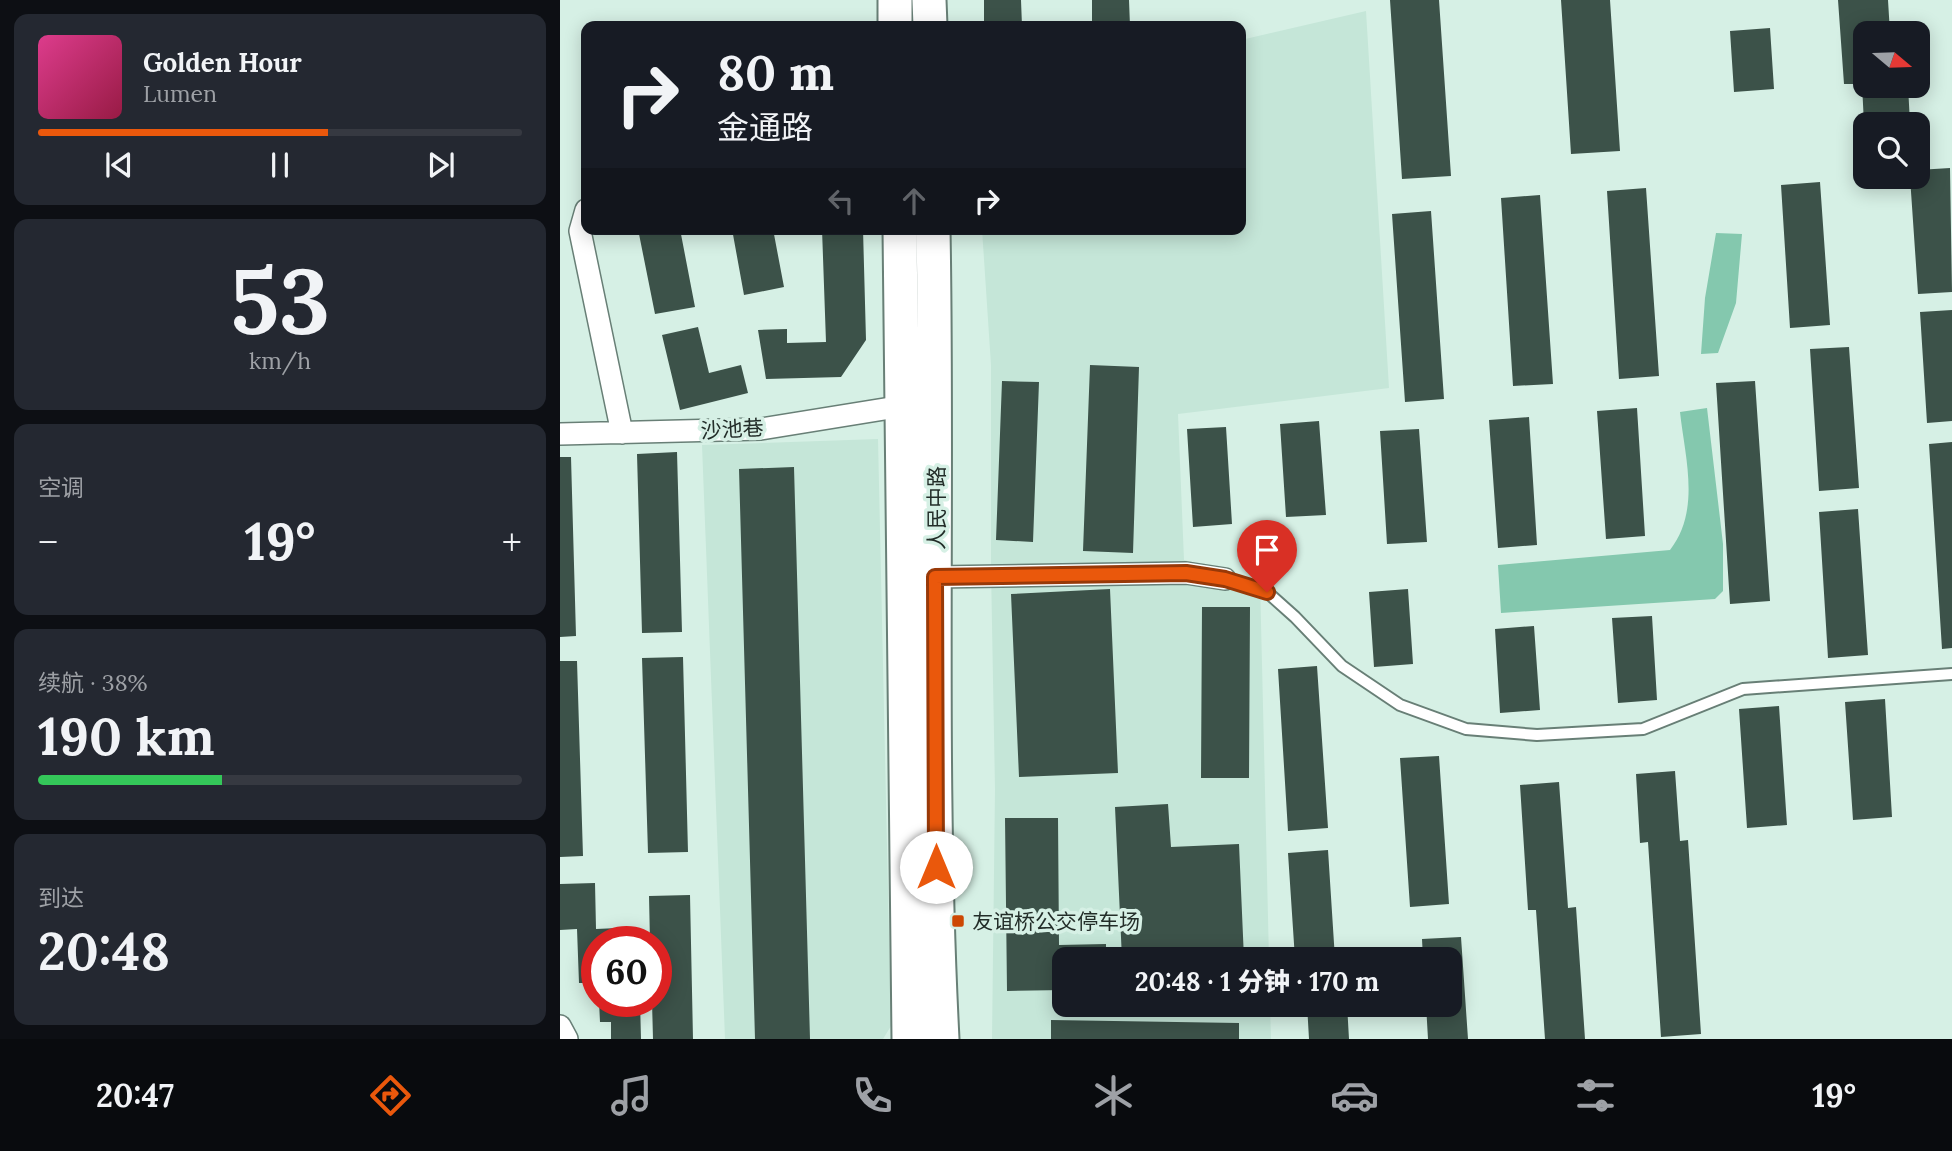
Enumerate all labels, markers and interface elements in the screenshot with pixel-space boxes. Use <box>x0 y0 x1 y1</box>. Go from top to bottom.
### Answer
north arrow <box>1853 21 1930 98</box>
map controls <box>1853 21 1930 189</box>
text: 80 m <box>717 41 834 103</box>
text: Golden Hour <box>143 46 302 79</box>
icon: right <box>602 49 693 140</box>
text: Lumen <box>143 79 217 108</box>
text: 金通路 <box>717 107 813 148</box>
button: search <box>1853 112 1930 189</box>
icon: previous <box>100 146 138 184</box>
icon: pause <box>261 146 299 184</box>
icon: next <box>422 146 460 184</box>
icon: left <box>822 182 860 220</box>
icon: ahead <box>895 182 933 220</box>
icon: right <box>968 182 1006 220</box>
text: 53 <box>230 242 330 359</box>
text: km/h <box>249 346 311 375</box>
street label: 沙池巷 <box>700 414 764 444</box>
street label: 人民中路 <box>923 466 950 550</box>
text: 空调 <box>38 473 84 502</box>
text: 19° <box>245 508 315 574</box>
text: − <box>38 518 58 566</box>
text: + <box>502 518 522 566</box>
pin <box>1237 520 1297 592</box>
icon: arrive <box>1248 531 1286 569</box>
text: 续航 · 38% <box>38 668 148 697</box>
text: 190 km <box>38 703 215 769</box>
position arrow <box>899 830 973 904</box>
text: 到达 <box>38 883 84 912</box>
place label: 友谊桥公交停车场 <box>972 908 1140 935</box>
marker: 友谊桥公交停车场 <box>950 913 966 929</box>
text: 20:48 <box>38 918 170 984</box>
speed limit sign: 60 <box>581 926 672 1017</box>
text: 20:48 · 1 分钟 · 170 m <box>1135 965 1379 998</box>
icon: directions <box>366 1071 415 1120</box>
icon: music <box>607 1071 656 1120</box>
icon: phone <box>848 1071 897 1120</box>
icon: climate <box>1089 1071 1138 1120</box>
icon: car <box>1330 1071 1379 1120</box>
icon: filters <box>1571 1071 1620 1120</box>
text: 20:47 <box>96 1075 174 1116</box>
text: 19° <box>1812 1075 1856 1116</box>

